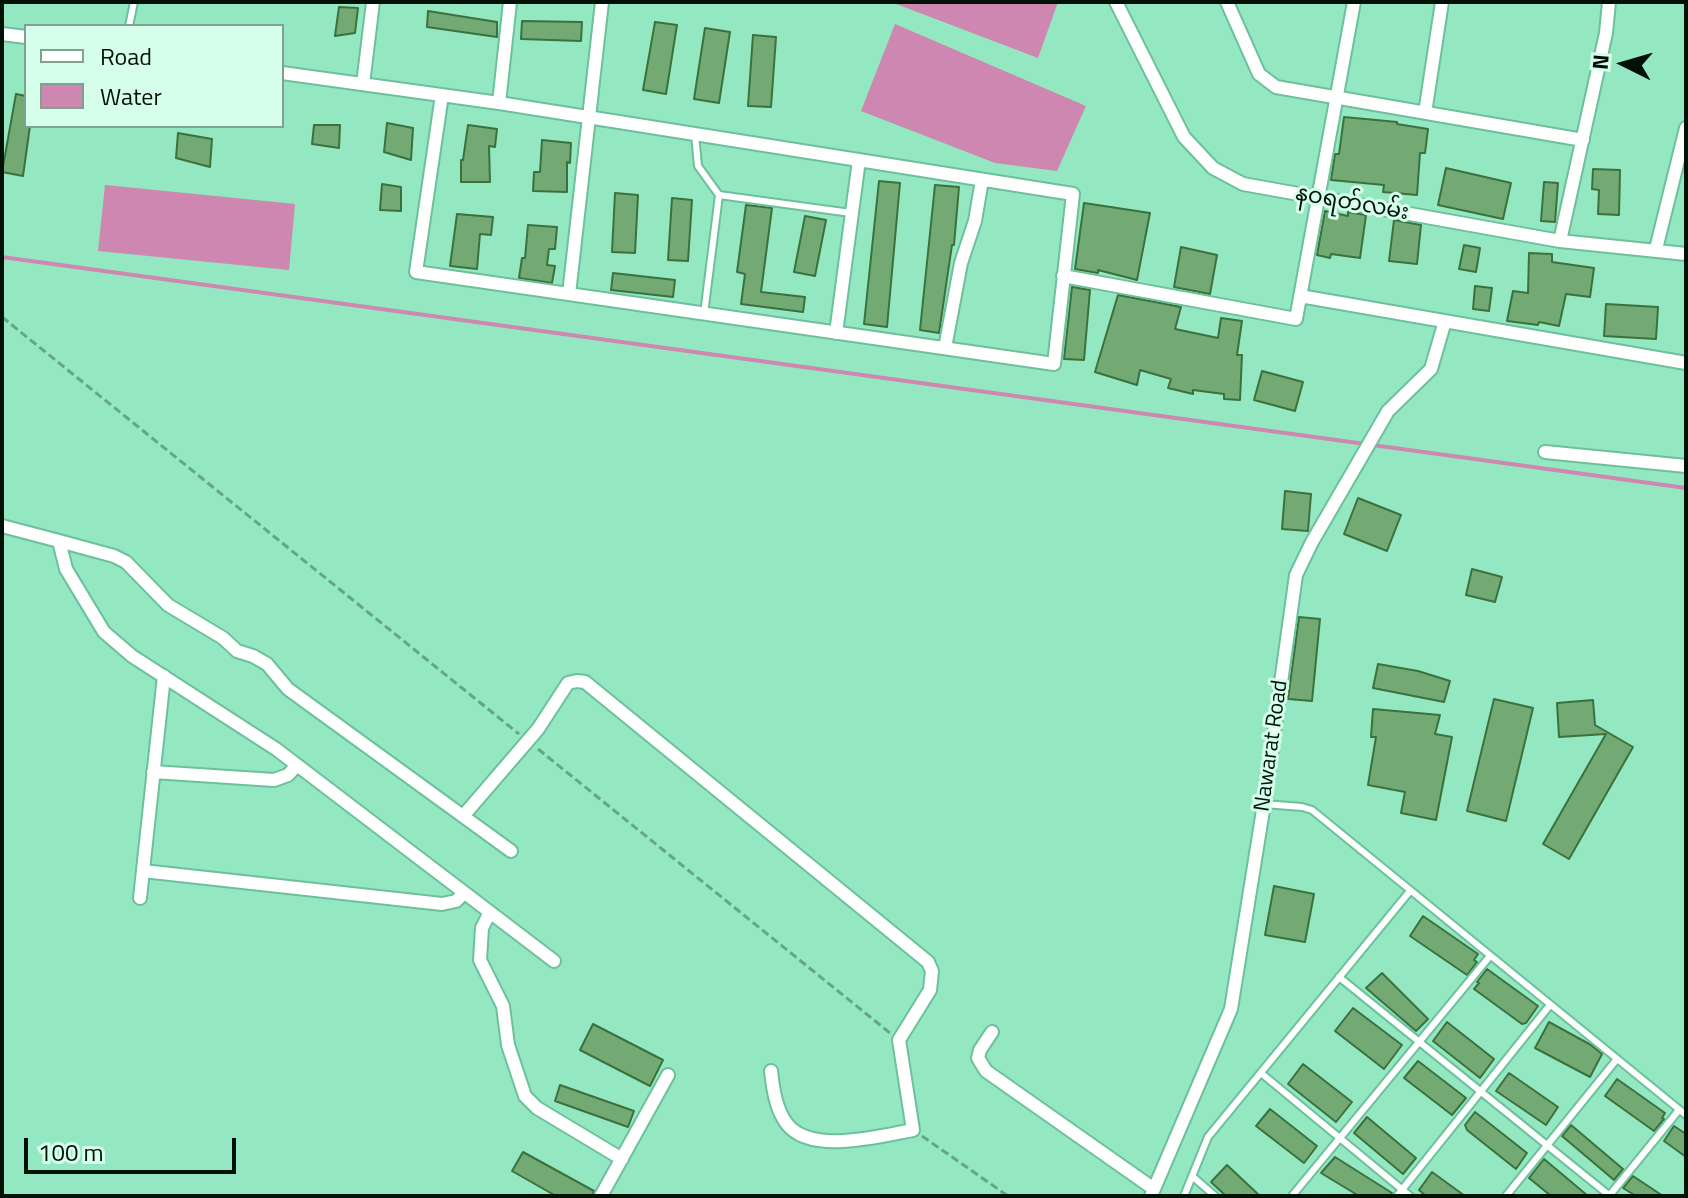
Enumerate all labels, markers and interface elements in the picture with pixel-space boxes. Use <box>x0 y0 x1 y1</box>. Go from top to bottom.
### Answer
legend <box>24 24 284 128</box>
north arrow <box>1584 24 1664 104</box>
text: Road <box>100 38 152 74</box>
text: N <box>1582 53 1618 71</box>
text: Water <box>100 78 162 114</box>
street label: နဝရတ်လမ်း <box>1293 181 1411 227</box>
street label: Nawarat Road <box>1250 679 1294 813</box>
scale bar <box>28 1122 240 1172</box>
text: 100 m <box>38 1134 104 1170</box>

